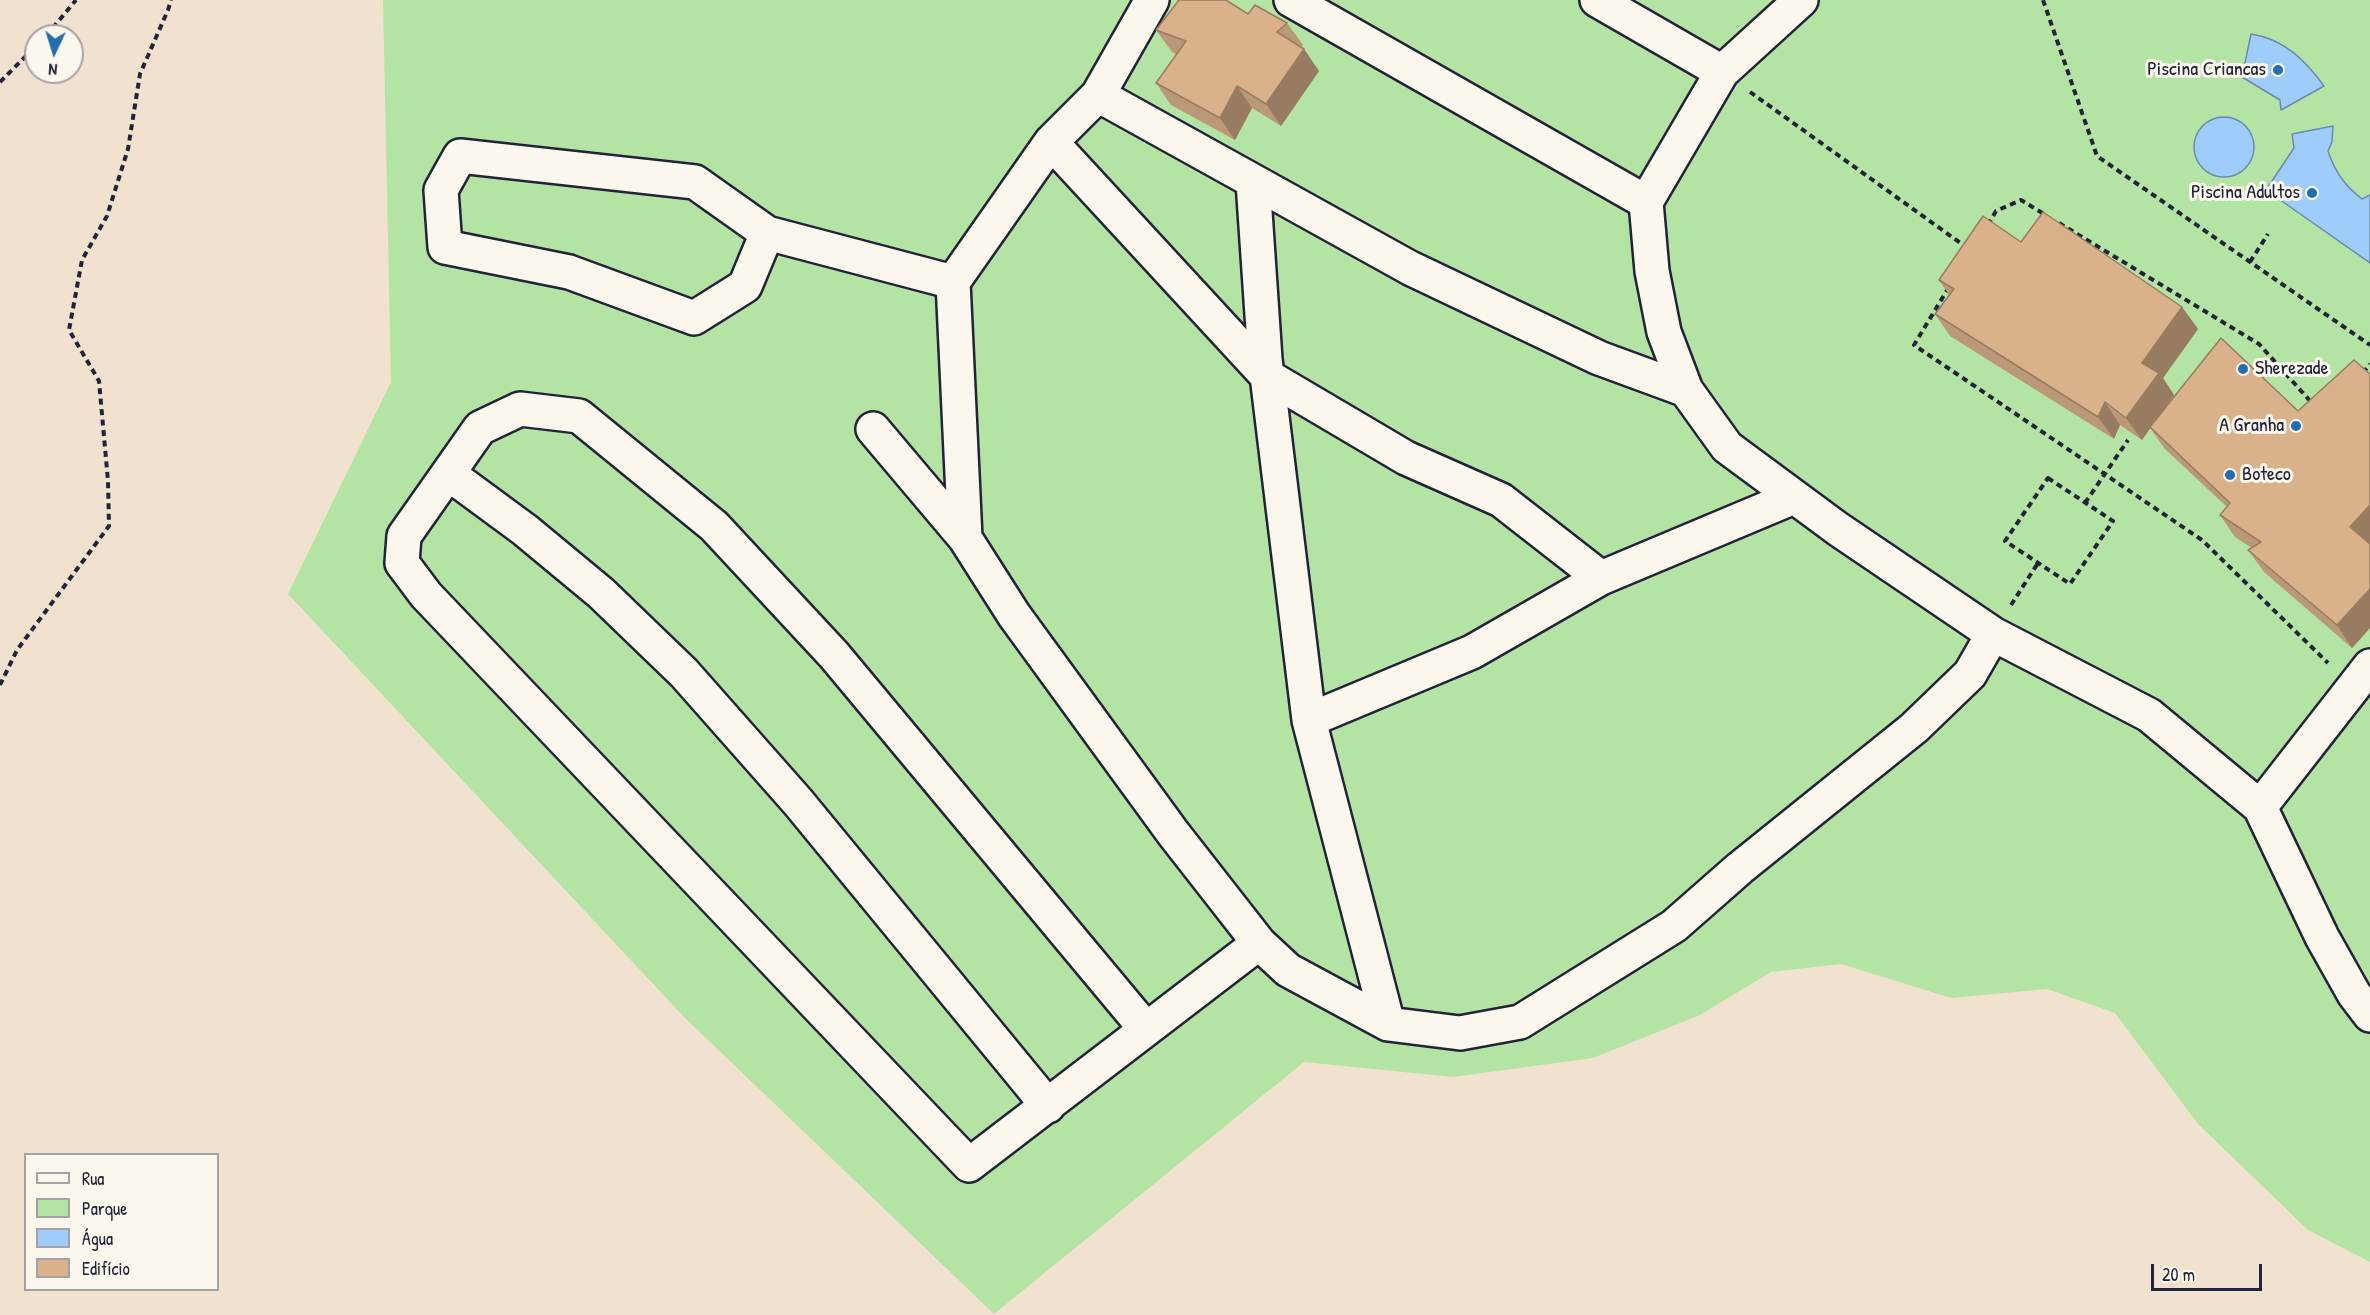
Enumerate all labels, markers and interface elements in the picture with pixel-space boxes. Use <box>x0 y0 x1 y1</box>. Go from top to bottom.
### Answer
north arrow <box>24 24 84 84</box>
place label: Piscina Criancas <box>2147 58 2266 82</box>
text: N <box>48 59 58 81</box>
marker: Piscina Criancas <box>2271 63 2285 77</box>
place label: Piscina Adultos <box>2191 181 2300 205</box>
marker: Piscina Adultos <box>2305 186 2319 200</box>
place label: Sherezade <box>2255 357 2328 381</box>
marker: Sherezade <box>2236 362 2250 376</box>
place label: A Granha <box>2219 414 2284 438</box>
marker: A Granha <box>2289 419 2303 433</box>
place label: Boteco <box>2242 463 2291 487</box>
marker: Boteco <box>2223 468 2237 482</box>
legend <box>24 1153 219 1291</box>
text: Rua <box>82 1166 104 1191</box>
text: Parque <box>82 1196 127 1221</box>
text: Água <box>82 1226 113 1251</box>
scale bar <box>2154 1252 2265 1290</box>
text: Edifício <box>82 1256 130 1281</box>
text: 20 m <box>2162 1262 2195 1287</box>

